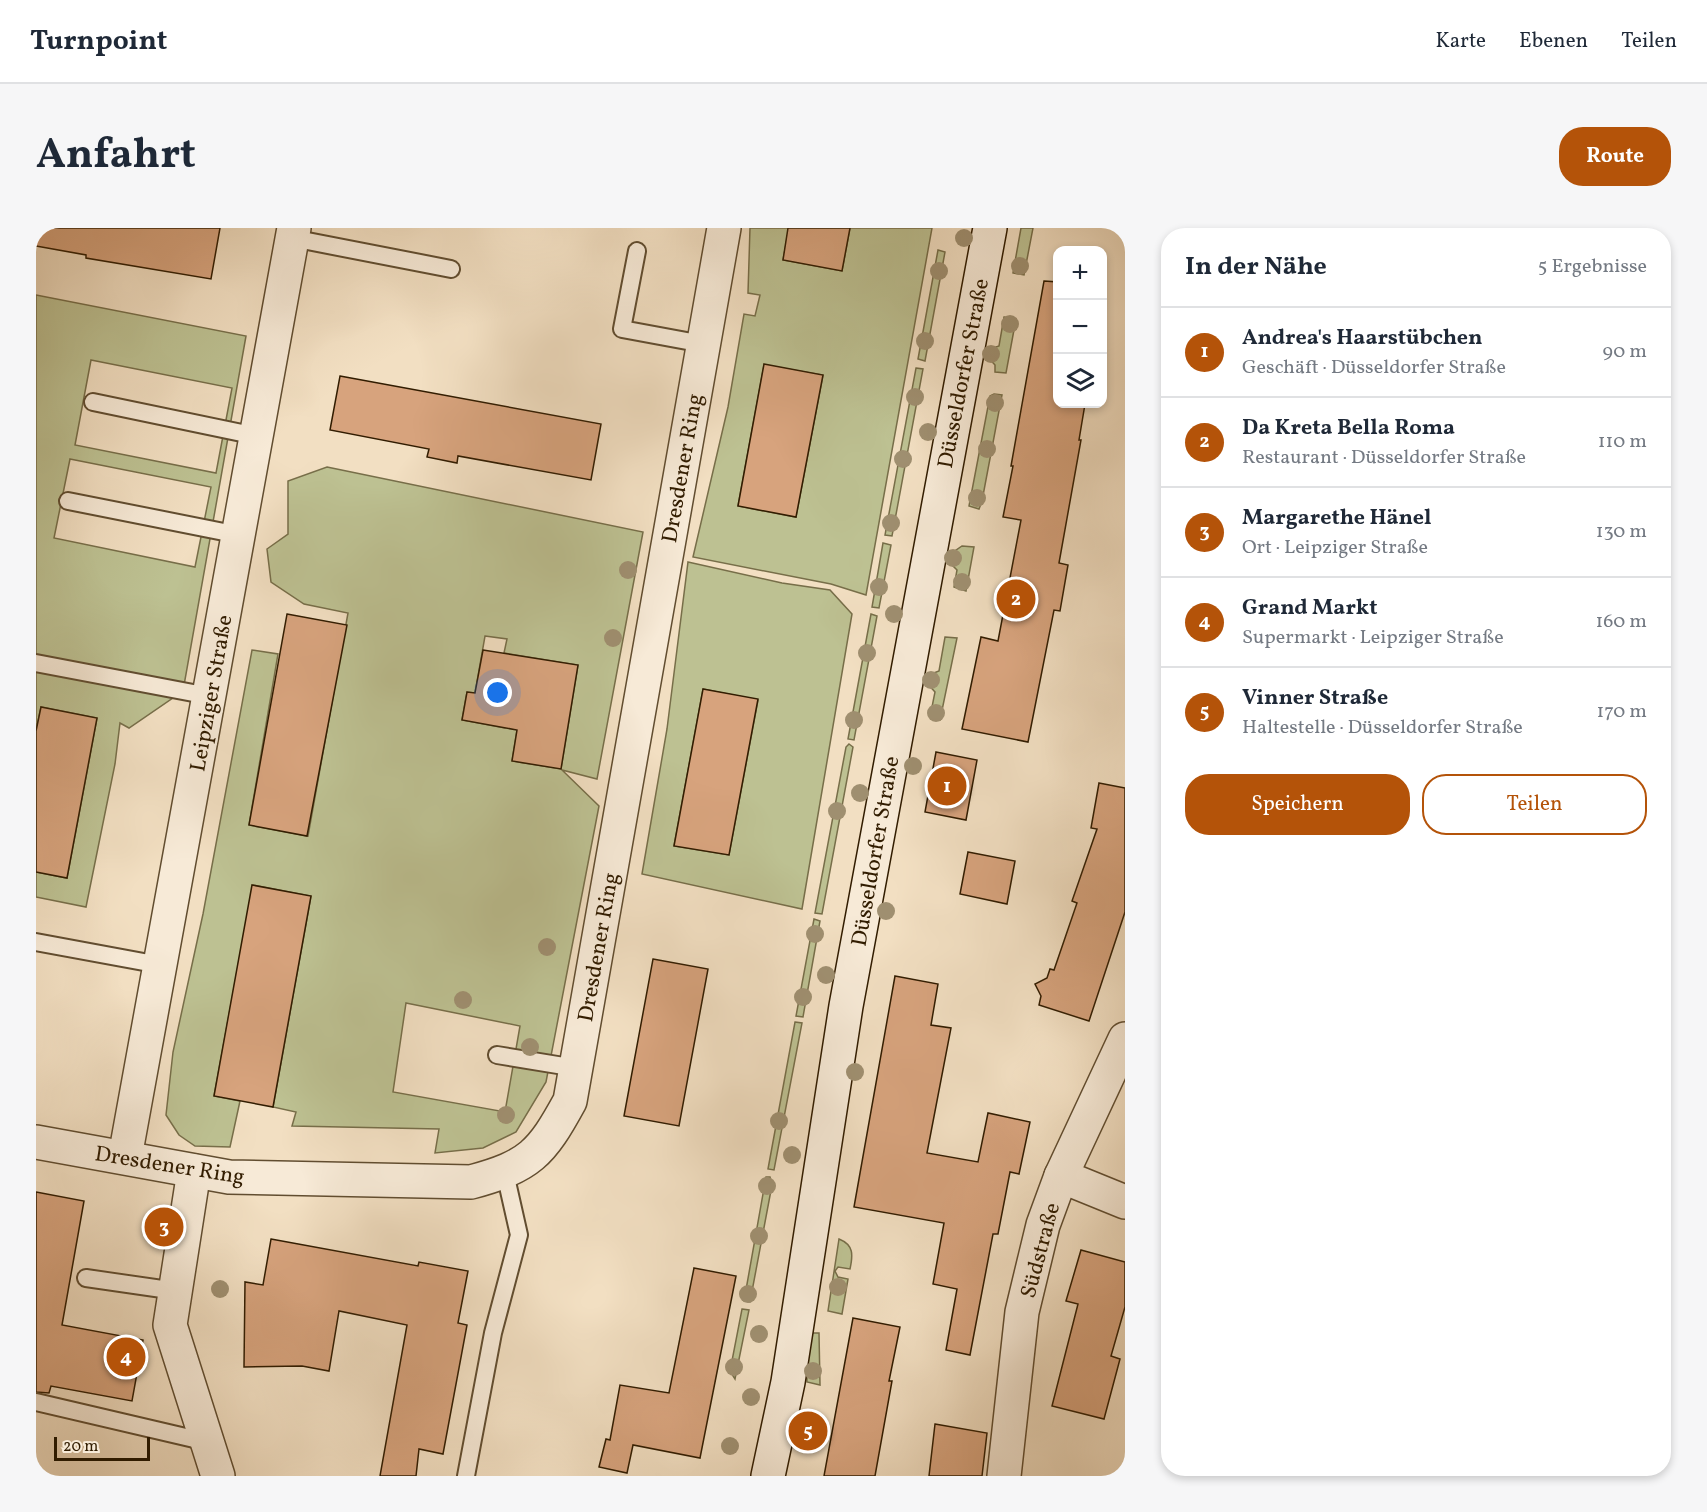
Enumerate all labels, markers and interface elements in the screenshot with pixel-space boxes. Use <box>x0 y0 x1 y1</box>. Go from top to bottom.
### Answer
text: Turnpoint <box>30 22 167 61</box>
text: Karte <box>1435 27 1486 56</box>
text: Ebenen <box>1519 27 1588 56</box>
text: Teilen <box>1621 27 1677 56</box>
text: Anfahrt <box>36 127 196 186</box>
button: Route <box>1559 127 1671 186</box>
map controls <box>1053 246 1107 408</box>
button: + <box>1053 246 1107 300</box>
text: In der Nähe <box>1185 249 1327 285</box>
text: 5 Ergebnisse <box>1538 253 1647 281</box>
street label: Düsseldorfer Straße <box>931 276 998 471</box>
button: − <box>1053 300 1107 354</box>
text: Andrea's Haarstübchen <box>1242 323 1482 354</box>
text: 1 <box>1200 338 1209 366</box>
text: 90 m <box>1603 338 1647 366</box>
button: layers <box>1053 354 1107 408</box>
text: Geschäft · Düsseldorfer Straße <box>1242 354 1506 382</box>
street label: Dresdener Ring <box>655 391 712 546</box>
text: Da Kreta Bella Roma <box>1242 413 1455 444</box>
text: 2 <box>1199 428 1210 456</box>
text: 110 m <box>1598 428 1647 456</box>
text: Restaurant · Düsseldorfer Straße <box>1242 444 1526 472</box>
text: Margarethe Hänel <box>1242 503 1431 534</box>
text: 3 <box>1199 518 1210 546</box>
text: 130 m <box>1596 518 1647 546</box>
text: Ort · Leipziger Straße <box>1242 534 1428 562</box>
pin: 2 <box>996 576 1036 622</box>
text: Grand Markt <box>1242 593 1377 624</box>
text: 4 <box>1198 608 1211 636</box>
text: 160 m <box>1595 608 1647 636</box>
street label: Leipziger Straße <box>183 613 241 774</box>
text: Supermarkt · Leipziger Straße <box>1242 624 1504 652</box>
your location <box>483 678 512 707</box>
text: Vinner Straße <box>1242 683 1388 714</box>
text: 5 <box>1200 698 1209 726</box>
text: 170 m <box>1597 698 1647 726</box>
text: Haltestelle · Düsseldorfer Straße <box>1242 714 1523 742</box>
street label: Düsseldorfer Straße <box>844 754 908 949</box>
pin: 1 <box>928 764 966 808</box>
button: Speichern <box>1185 774 1410 835</box>
button: Teilen <box>1422 774 1647 835</box>
street label: Dresdener Ring <box>571 870 628 1025</box>
street label: Dresdener Ring <box>93 1139 247 1194</box>
street label: Südstraße <box>1014 1199 1069 1302</box>
pin: 3 <box>144 1204 184 1250</box>
pin: 4 <box>106 1334 146 1380</box>
pin: 5 <box>788 1408 828 1454</box>
scale bar <box>54 1434 150 1462</box>
text: 20 m <box>63 1436 98 1458</box>

